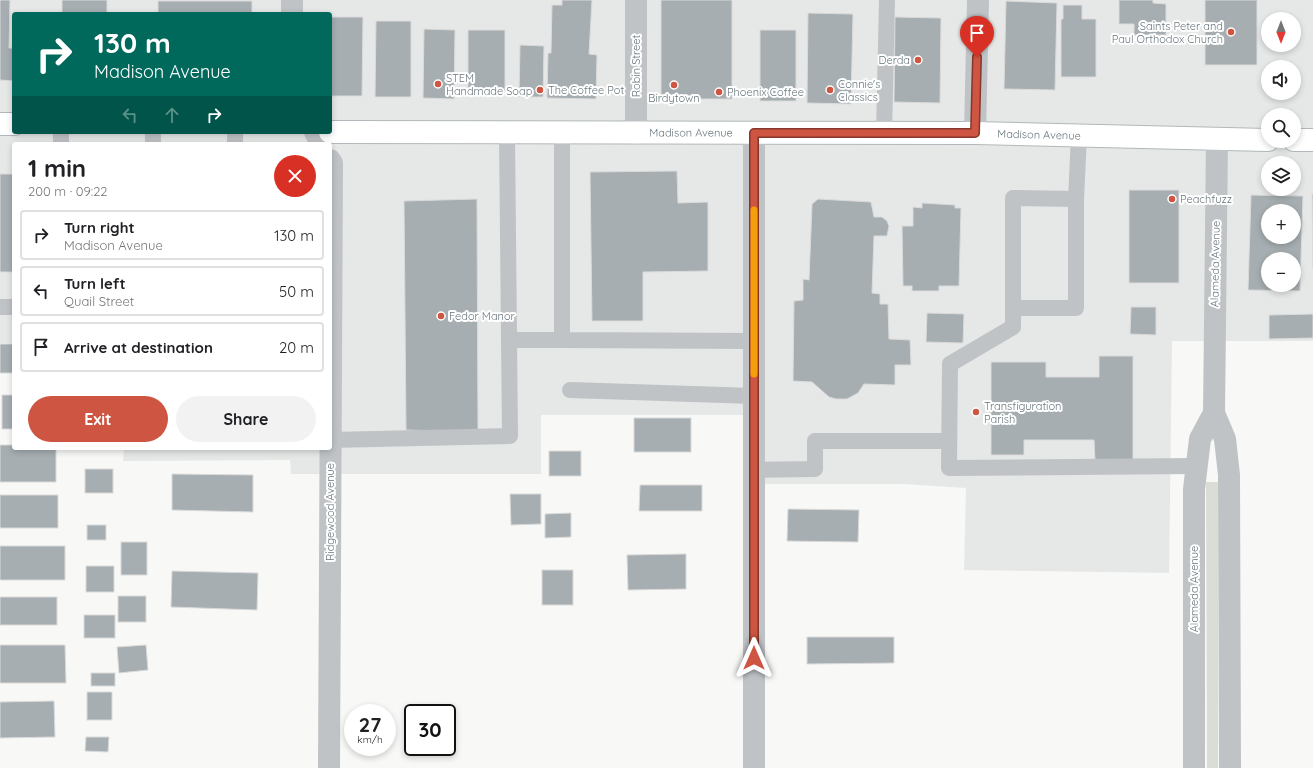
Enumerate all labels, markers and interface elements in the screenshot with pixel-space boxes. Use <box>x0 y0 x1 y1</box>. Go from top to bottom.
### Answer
north arrow <box>1261 12 1301 52</box>
map controls <box>1261 12 1301 292</box>
pin <box>960 16 994 57</box>
place label: Saints Peter and Paul Orthodox Church <box>1112 19 1223 46</box>
icon: arrive <box>966 22 988 44</box>
text: 130 m <box>94 25 171 60</box>
marker: Saints Peter and Paul Orthodox Church <box>1226 27 1236 37</box>
icon: right <box>28 28 80 80</box>
street label: Robin Street <box>629 35 643 97</box>
place label: Derda <box>878 53 910 67</box>
marker: Derda <box>913 55 923 65</box>
text: Madison Avenue <box>94 60 231 83</box>
button: sound <box>1261 60 1301 100</box>
place label: STEM Handmade Soap <box>446 71 533 98</box>
place label: Connie's Classics <box>838 77 880 104</box>
marker: STEM Handmade Soap <box>433 79 443 89</box>
marker: Birdytown <box>669 80 679 90</box>
place label: The Coffee Pot <box>548 83 624 97</box>
marker: The Coffee Pot <box>535 85 545 95</box>
place label: Phoenix Coffee <box>727 85 804 99</box>
marker: Connie's Classics <box>825 85 835 95</box>
marker: Phoenix Coffee <box>714 87 724 97</box>
place label: Birdytown <box>648 91 700 105</box>
icon: left <box>119 104 141 126</box>
icon: ahead <box>161 104 183 126</box>
icon: right <box>203 104 225 126</box>
button: search <box>1261 108 1301 148</box>
street label: Madison Avenue <box>649 125 733 140</box>
street label: Madison Avenue <box>997 127 1081 143</box>
text: 1 min <box>28 153 86 183</box>
button: close <box>274 155 316 197</box>
button: layers <box>1261 156 1301 196</box>
text: 200 m · 09:22 <box>28 183 108 199</box>
place label: Peachfuzz <box>1180 192 1232 206</box>
marker: Peachfuzz <box>1167 194 1177 204</box>
button: + <box>1261 204 1301 244</box>
text: Turn right <box>64 218 135 237</box>
street label: Alameda Avenue <box>1207 221 1223 307</box>
icon: right <box>30 224 52 246</box>
text: 130 m <box>274 226 314 245</box>
text: Madison Avenue <box>64 237 163 253</box>
button: − <box>1261 252 1301 292</box>
text: Turn left <box>64 274 126 293</box>
icon: left <box>30 280 52 302</box>
text: 50 m <box>279 282 314 301</box>
text: Quail Street <box>64 293 134 309</box>
place label: Fedor Manor <box>449 309 516 323</box>
marker: Fedor Manor <box>436 311 446 321</box>
icon: arrive <box>30 336 52 358</box>
text: Arrive at destination <box>64 338 213 357</box>
text: 20 m <box>279 338 314 357</box>
button: Exit <box>28 396 168 442</box>
button: Share <box>176 396 316 442</box>
place label: Transfiguration Parish <box>984 399 1061 426</box>
marker: Transfiguration Parish <box>971 407 981 417</box>
street label: Ridgewood Avenue <box>323 463 337 561</box>
street label: Alameda Avenue <box>1187 546 1201 632</box>
position arrow <box>733 637 775 679</box>
speed limit sign: 30 <box>404 704 456 756</box>
text: 27 <box>359 712 381 737</box>
text: km/h <box>357 733 383 746</box>

